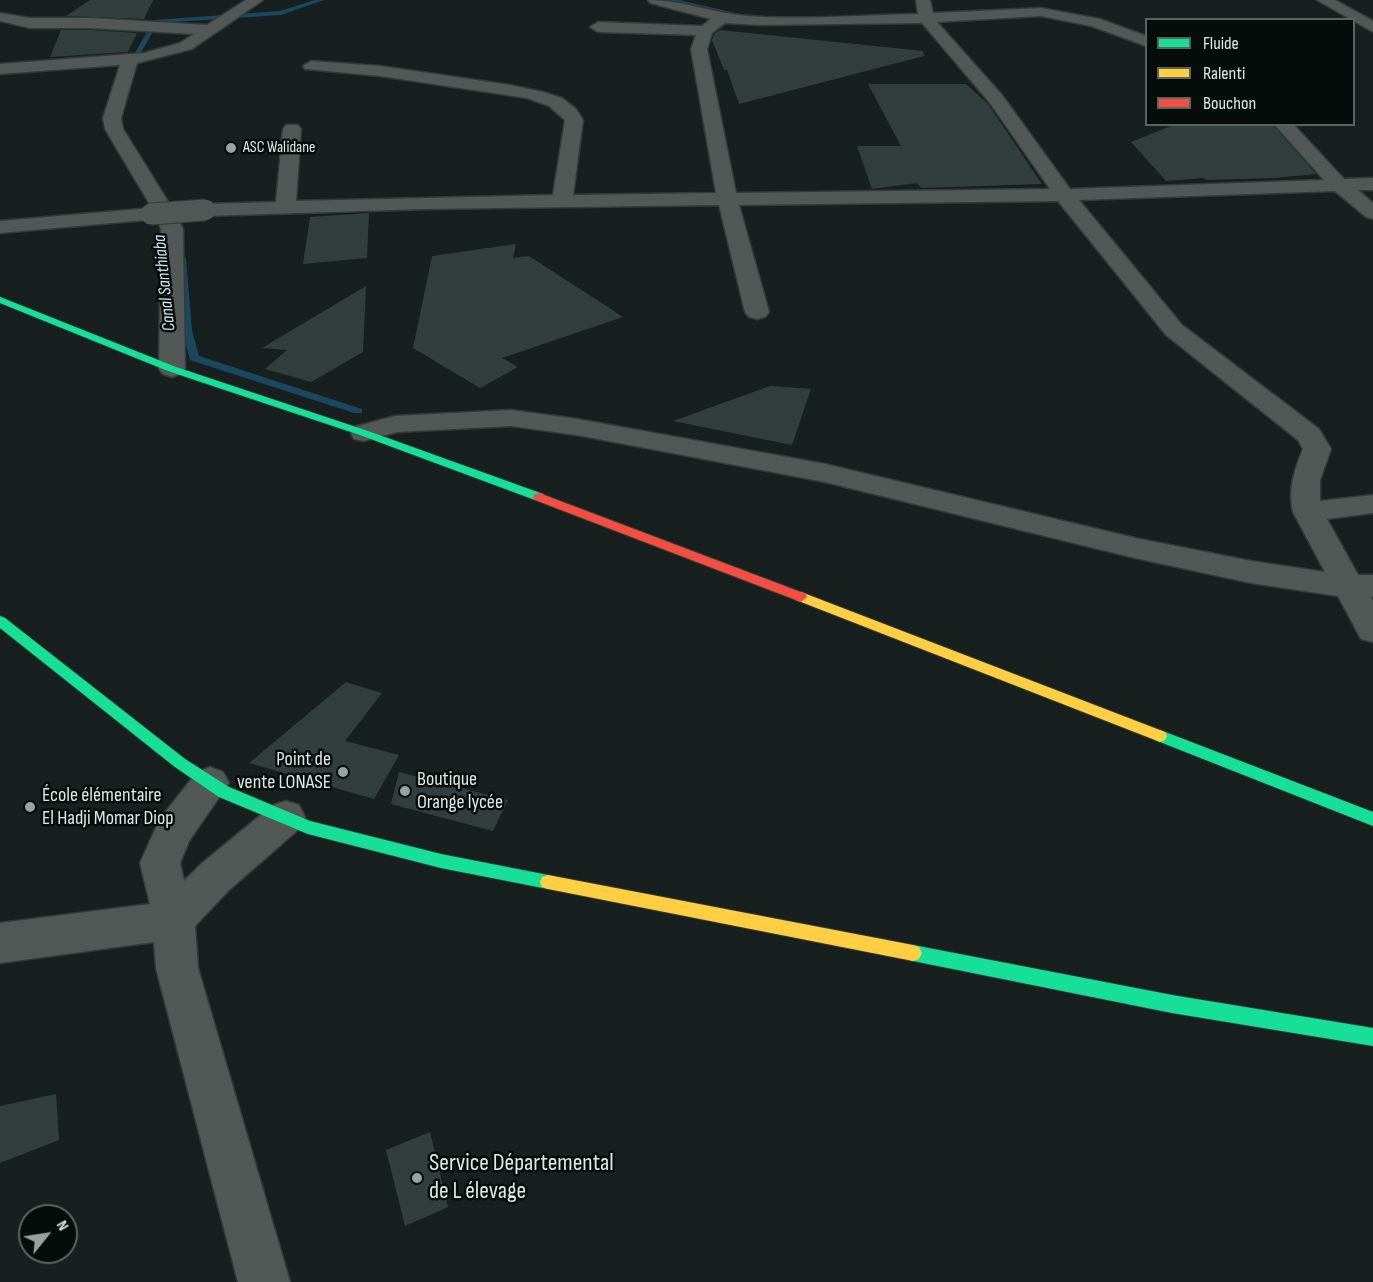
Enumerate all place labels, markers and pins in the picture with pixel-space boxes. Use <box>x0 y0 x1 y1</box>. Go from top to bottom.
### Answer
place label: ASC Walidane <box>243 138 316 158</box>
marker: ASC Walidane <box>224 141 238 155</box>
place label: Point de vente LONASE <box>237 748 331 795</box>
marker: Point de vente LONASE <box>336 765 350 779</box>
place label: Boutique Orange lycée <box>417 768 503 815</box>
place label: École élémentaire El Hadji Momar Diop <box>42 784 174 831</box>
marker: Boutique Orange lycée <box>398 784 412 798</box>
marker: École élémentaire El Hadji Momar Diop <box>23 800 37 814</box>
place label: Service Départemental de L élevage <box>429 1150 614 1206</box>
marker: Service Départemental de L élevage <box>410 1171 424 1185</box>

